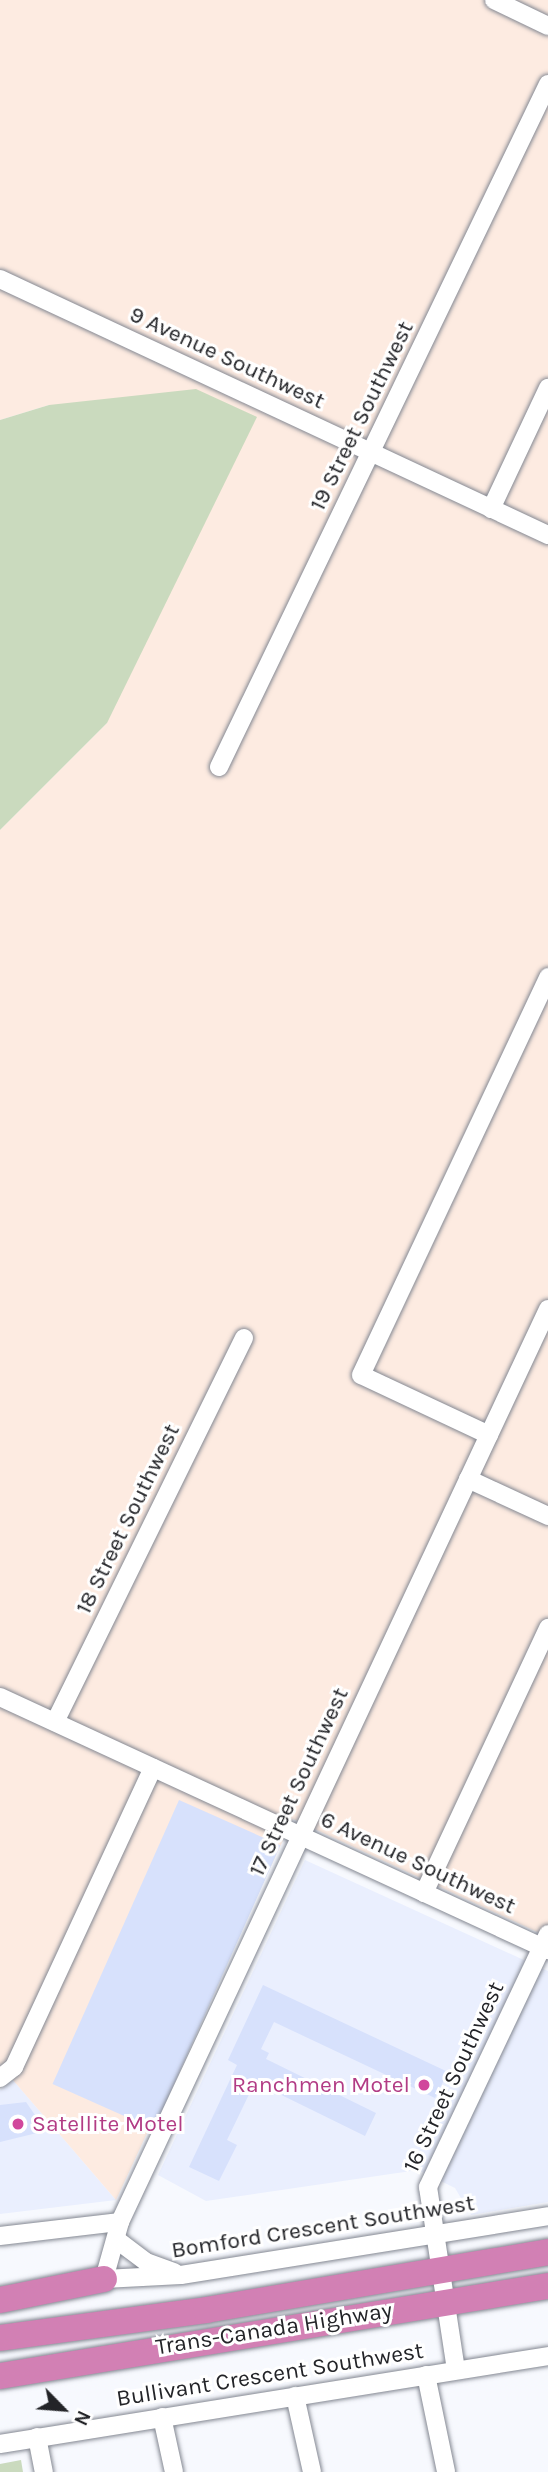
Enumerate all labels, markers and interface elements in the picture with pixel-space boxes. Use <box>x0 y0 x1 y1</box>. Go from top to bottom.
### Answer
street label: 9 Avenue Southwest <box>125 301 329 415</box>
street label: 19 Street Southwest <box>304 317 420 515</box>
street label: 18 Street Southwest <box>70 1420 186 1618</box>
street label: 17 Street Southwest <box>243 1683 355 1881</box>
street label: 6 Avenue Southwest <box>316 1806 520 1920</box>
street label: 16 Street Southwest <box>398 1977 510 2177</box>
place label: Ranchmen Motel <box>232 2071 410 2099</box>
marker: Ranchmen Motel <box>416 2077 432 2093</box>
place label: Satellite Motel <box>32 2110 184 2138</box>
marker: Satellite Motel <box>10 2116 26 2132</box>
street label: Bomford Crescent Southwest <box>170 2189 476 2265</box>
street label: Trans-Canada Highway <box>154 2297 394 2361</box>
street label: Bullivant Crescent Southwest <box>115 2337 425 2413</box>
north arrow <box>28 2374 98 2444</box>
text: N <box>69 2407 95 2429</box>

